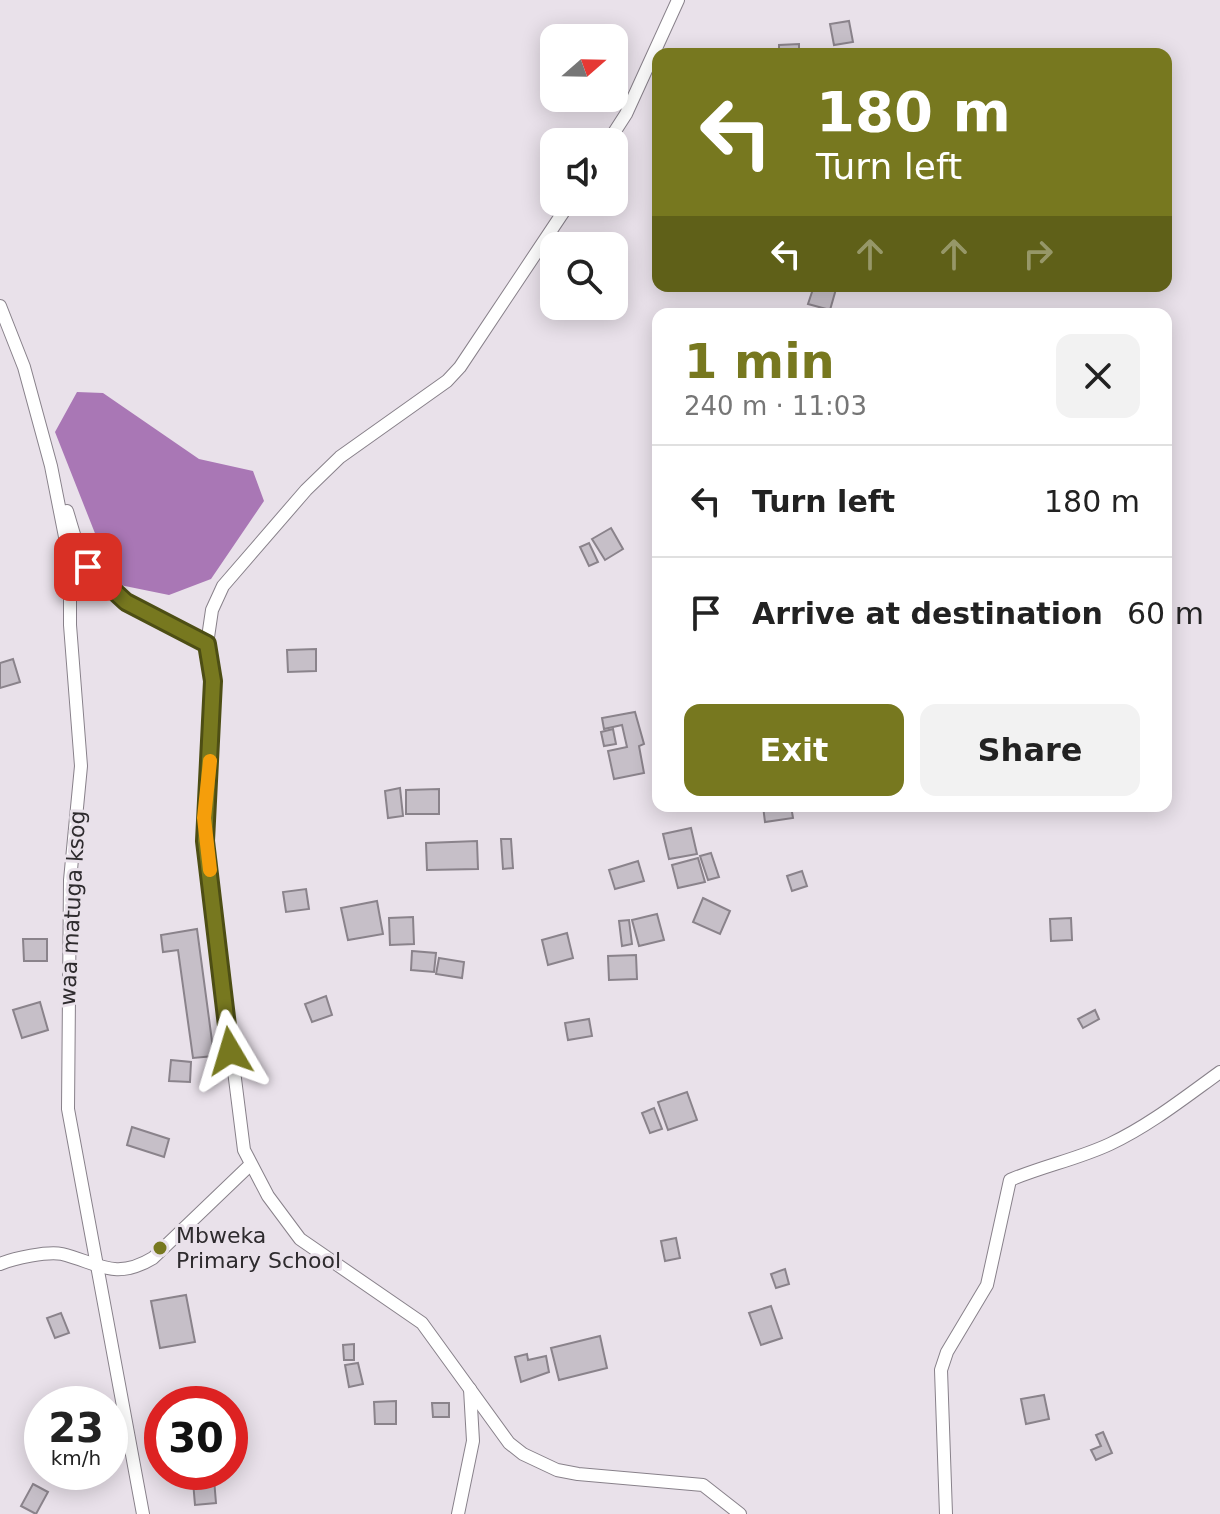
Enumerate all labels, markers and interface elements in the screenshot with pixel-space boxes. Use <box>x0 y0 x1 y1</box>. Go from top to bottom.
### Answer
north arrow <box>540 24 628 112</box>
map controls <box>540 24 628 320</box>
text: 180 m <box>816 79 1011 144</box>
icon: left <box>684 80 788 184</box>
button: sound <box>540 128 628 216</box>
text: Turn left <box>816 146 962 187</box>
button: search <box>540 232 628 320</box>
icon: left <box>764 232 808 276</box>
icon: ahead <box>848 232 892 276</box>
icon: ahead <box>932 232 976 276</box>
icon: right <box>1016 232 1060 276</box>
text: 1 min <box>684 333 835 389</box>
button: close <box>1056 334 1140 418</box>
text: 240 m · 11:03 <box>684 391 867 421</box>
icon: left <box>684 479 728 523</box>
text: Turn left <box>752 484 895 519</box>
text: 180 m <box>1044 484 1140 519</box>
pin <box>54 533 122 601</box>
icon: arrive <box>66 545 110 589</box>
icon: arrive <box>684 591 728 635</box>
text: Arrive at destination <box>752 596 1103 631</box>
text: 60 m <box>1127 596 1204 631</box>
button: Exit <box>684 704 904 796</box>
button: Share <box>920 704 1140 796</box>
street label: waa matuga ksog <box>55 810 90 1006</box>
position arrow <box>188 1009 272 1093</box>
place label: Mbweka Primary School <box>176 1223 341 1273</box>
marker: Mbweka Primary School <box>151 1239 169 1257</box>
speed limit sign: 30 <box>144 1386 248 1490</box>
text: 23 <box>48 1405 104 1451</box>
text: km/h <box>51 1446 101 1470</box>

